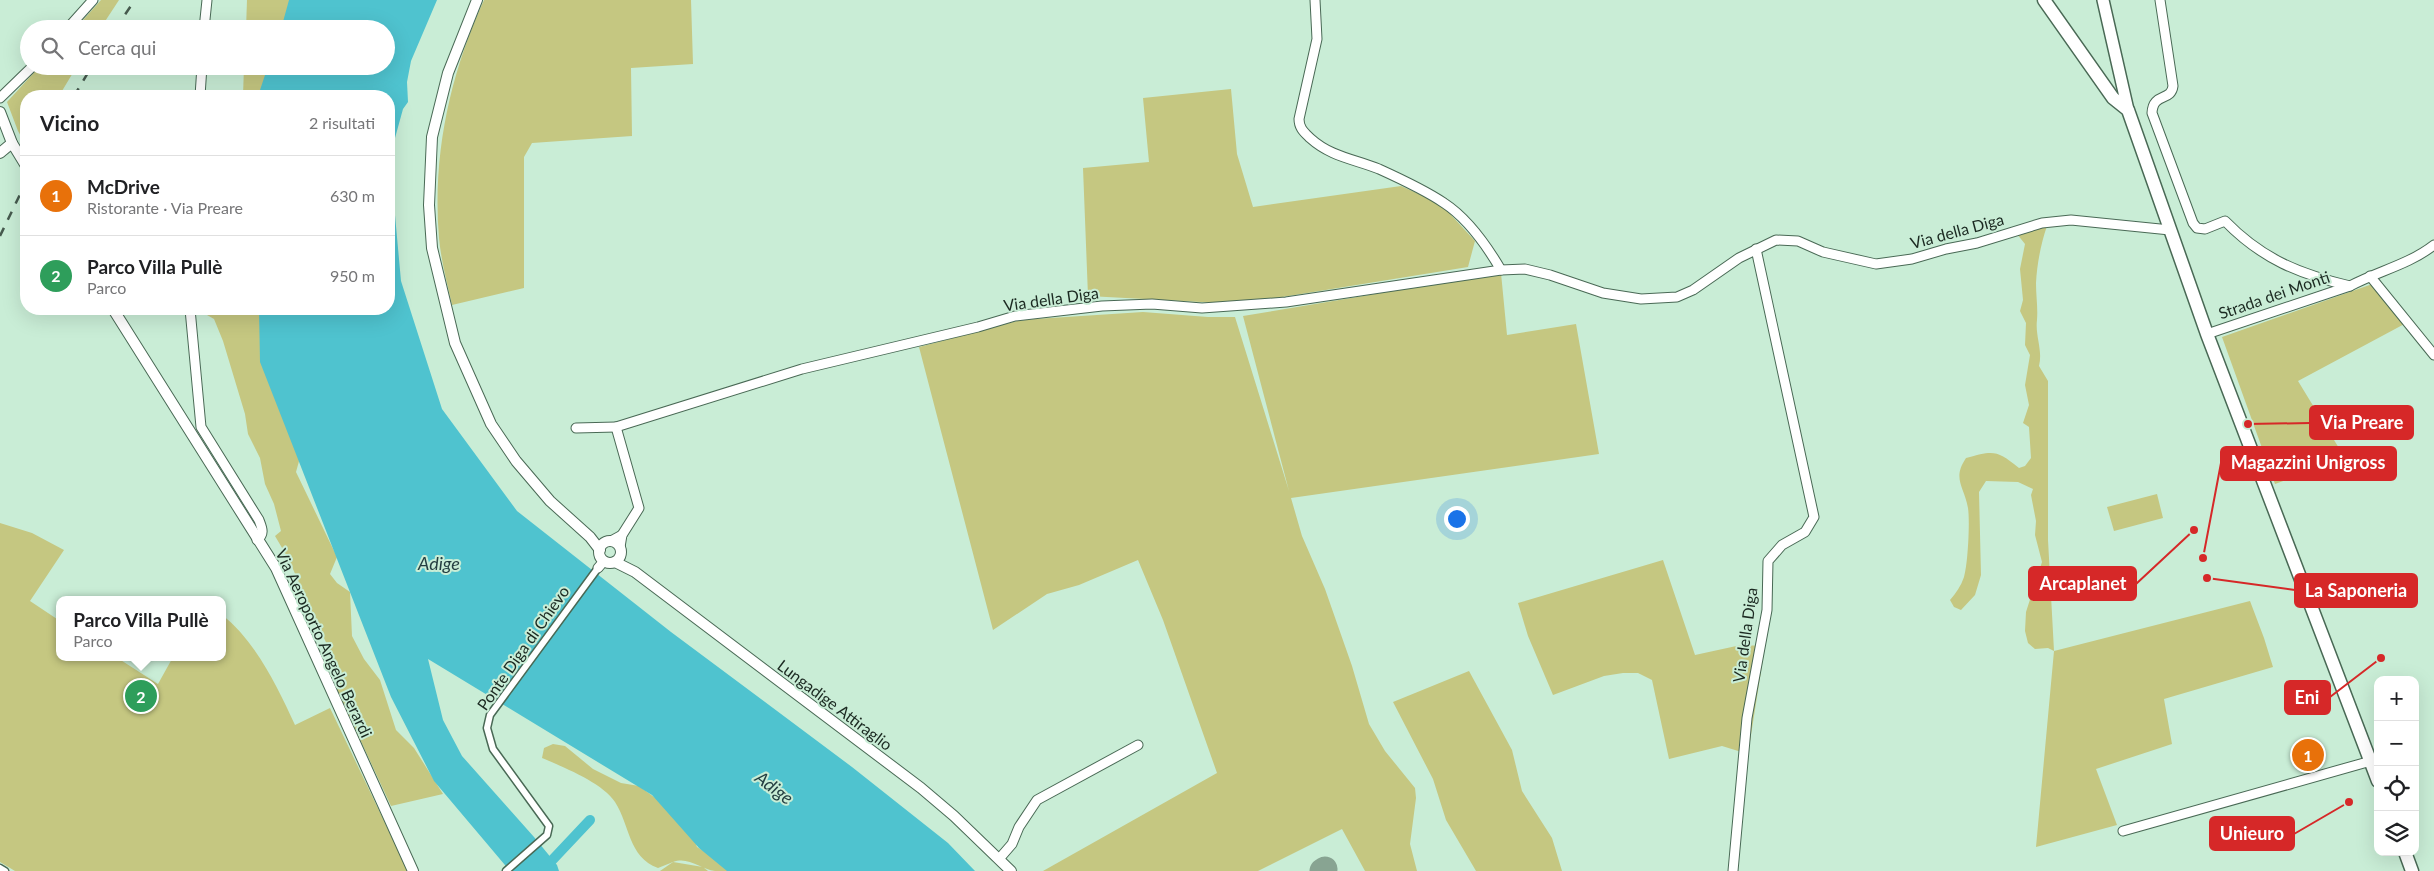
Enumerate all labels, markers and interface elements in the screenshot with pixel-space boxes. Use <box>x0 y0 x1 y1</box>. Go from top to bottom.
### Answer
search box <box>20 20 395 75</box>
icon: search <box>38 34 66 62</box>
text: Cerca qui <box>78 36 156 59</box>
text: Vicino <box>40 110 99 135</box>
text: 2 risultati <box>309 113 375 132</box>
text: McDrive <box>87 175 160 198</box>
text: 1 <box>51 186 61 205</box>
text: 630 m <box>330 186 375 205</box>
text: Ristorante · Via Preare <box>87 198 243 217</box>
street label: Via della Diga <box>1908 209 2006 252</box>
text: Parco Villa Pullè <box>87 255 222 278</box>
text: 2 <box>51 266 61 285</box>
text: 950 m <box>330 266 375 285</box>
street label: Strada dei Monti <box>2216 267 2332 322</box>
text: Parco <box>87 278 126 297</box>
street label: Via della Diga <box>1002 282 1100 315</box>
callout: Via Preare <box>2310 406 2413 439</box>
text: Via Preare <box>2320 411 2404 433</box>
callout: Magazzini Unigross <box>2221 447 2396 480</box>
text: Magazzini Unigross <box>2231 451 2385 473</box>
your location <box>1444 506 1470 532</box>
street label: Via Aeroporto Angelo Berardi <box>272 545 377 740</box>
water label: Adige <box>417 552 460 574</box>
callout: Arcaplanet <box>2029 567 2136 600</box>
text: Arcaplanet <box>2039 572 2127 594</box>
callout: La Saponeria <box>2295 574 2417 607</box>
text: La Saponeria <box>2305 579 2407 601</box>
street label: Ponte Diga di Chievo <box>473 582 573 713</box>
street label: Via della Diga <box>1728 586 1761 684</box>
popup <box>56 596 226 661</box>
text: Parco Villa Pullè <box>73 608 209 631</box>
text: Parco <box>73 631 113 650</box>
street label: Lungadige Attiraglio <box>774 655 896 754</box>
map controls <box>2374 676 2419 856</box>
button: + <box>2374 676 2419 721</box>
pin: 2 <box>125 677 157 715</box>
callout: Eni <box>2285 681 2330 714</box>
text: Eni <box>2295 686 2319 708</box>
button: − <box>2374 721 2419 766</box>
pin: 1 <box>2292 736 2324 774</box>
water label: Adige <box>750 765 798 809</box>
button: locate <box>2374 766 2419 811</box>
button: layers <box>2374 811 2419 856</box>
callout: Unieuro <box>2210 817 2294 850</box>
text: Unieuro <box>2220 822 2284 844</box>

